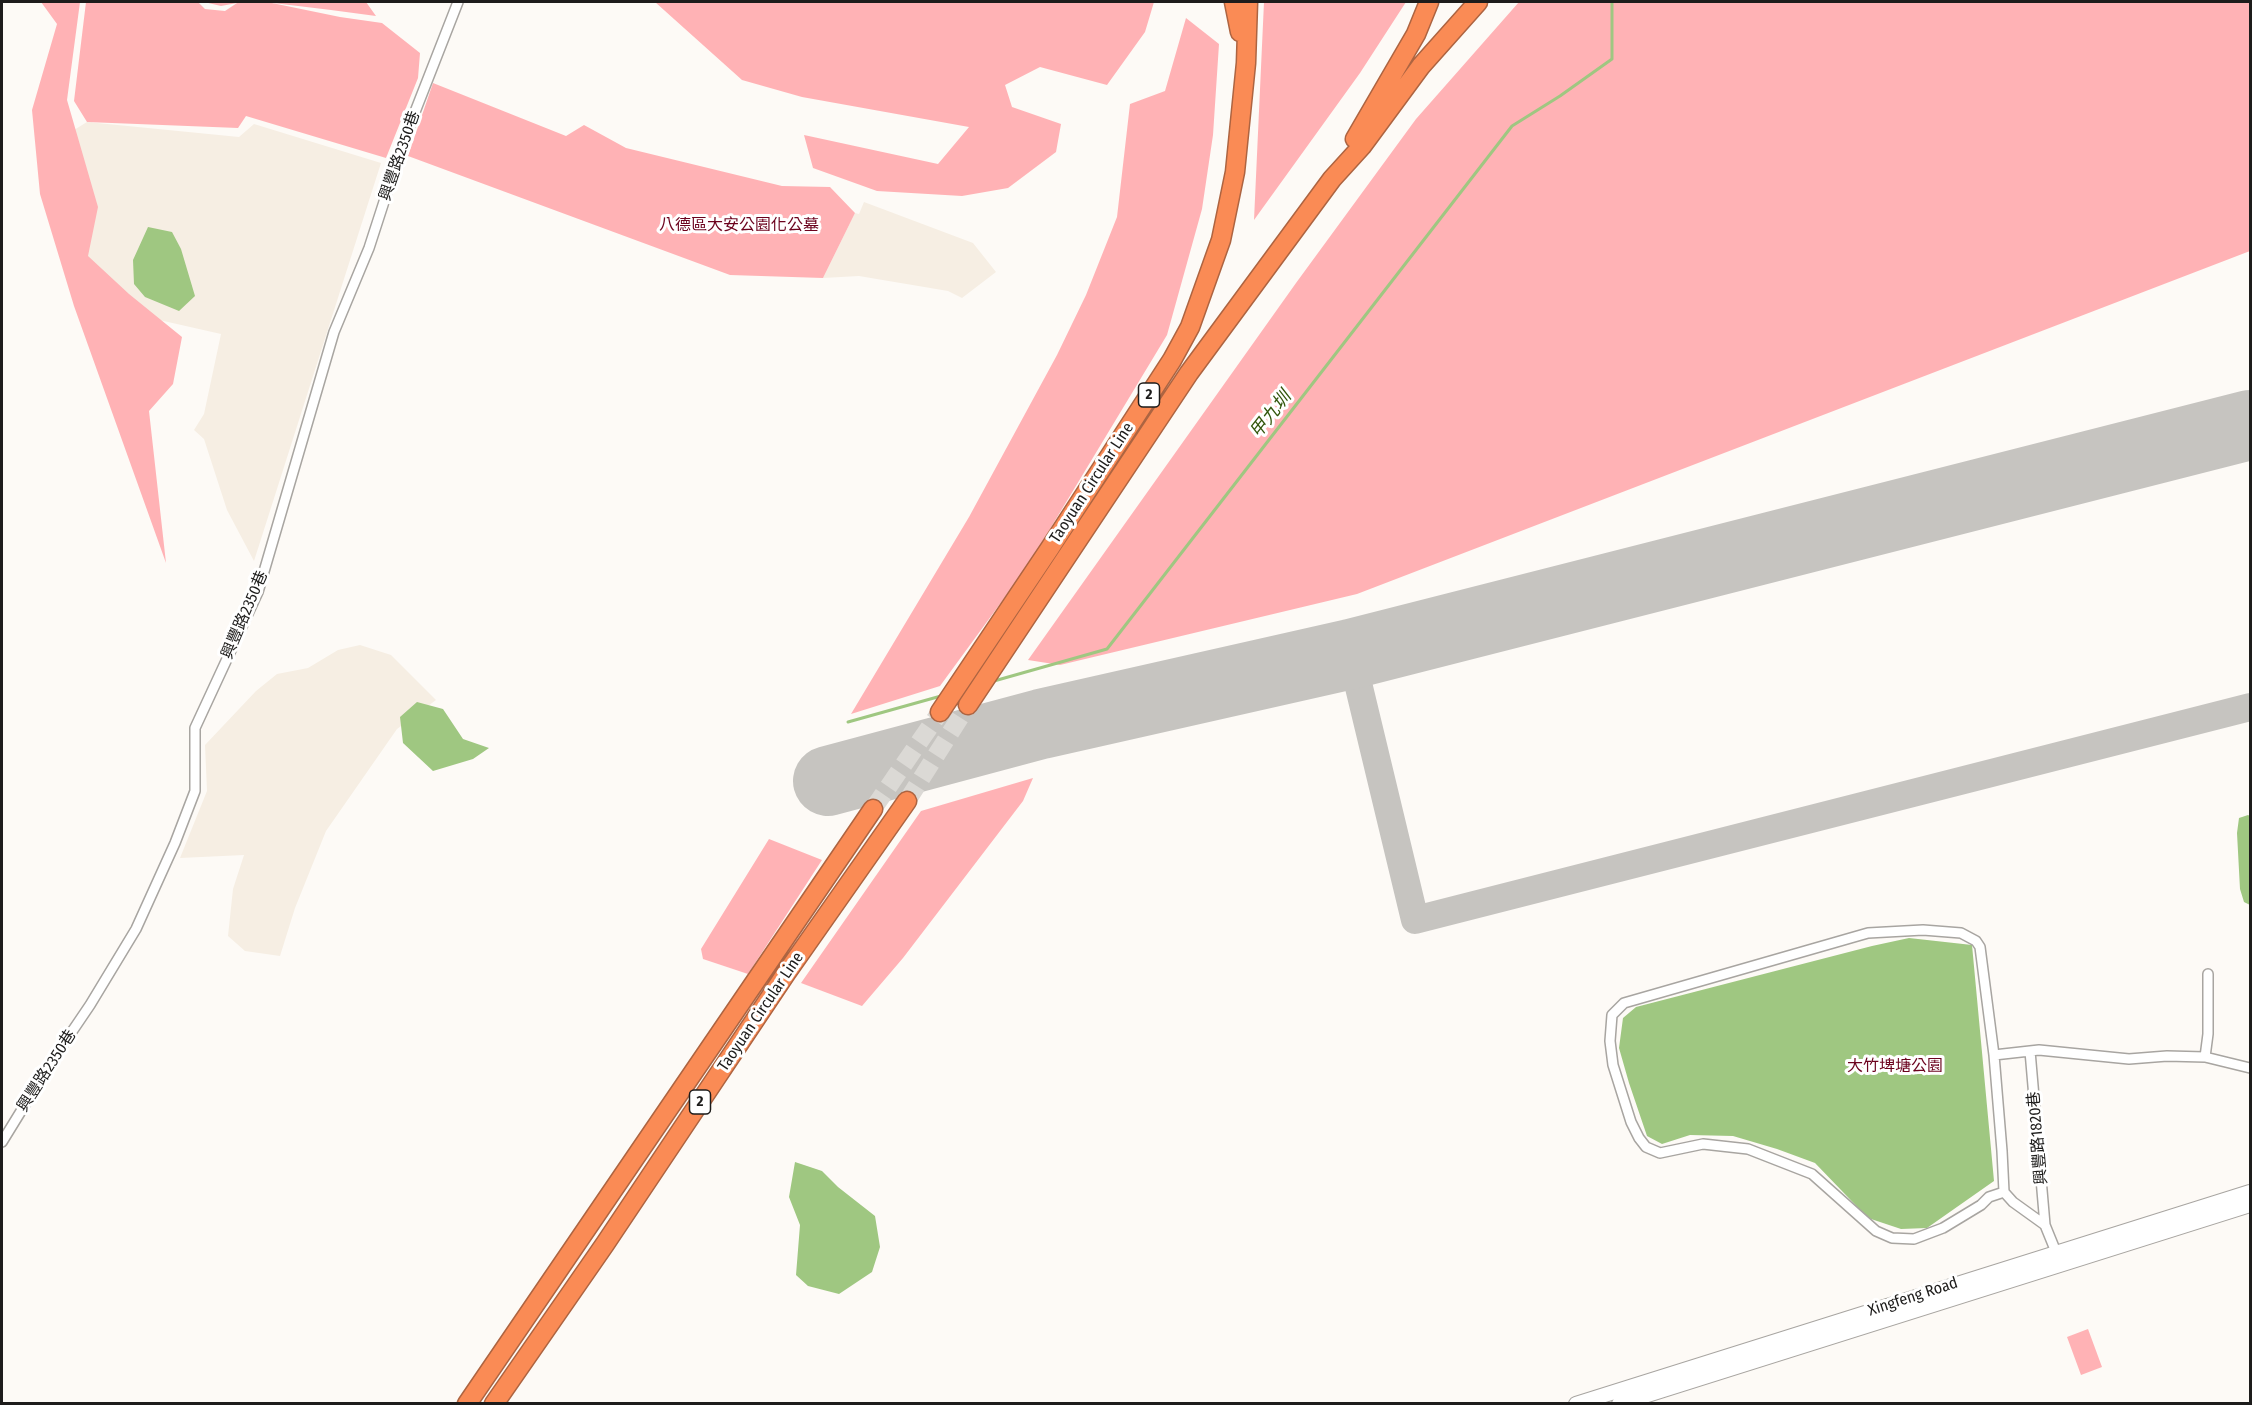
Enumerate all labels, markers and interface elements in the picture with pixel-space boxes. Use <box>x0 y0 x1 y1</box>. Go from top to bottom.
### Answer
street label: 興豐路2350巷 <box>376 108 424 204</box>
park label: 八德區大安公園化公墓 <box>659 216 819 236</box>
road number: 2 <box>1138 383 1160 407</box>
water label: 甲九圳 <box>1246 387 1296 443</box>
street label: Taoyuan Circular Line <box>1046 419 1138 547</box>
street label: 興豐路2350巷 <box>218 568 272 662</box>
street label: Taoyuan Circular Line <box>714 949 808 1075</box>
street label: 興豐路2350巷 <box>13 1026 81 1116</box>
park label: 大竹埤塘公園 <box>1847 1057 1943 1077</box>
road number: 2 <box>690 1090 710 1114</box>
street label: 興豐路1820巷 <box>2024 1091 2052 1185</box>
street label: Xingfeng Road <box>1866 1273 1960 1321</box>

